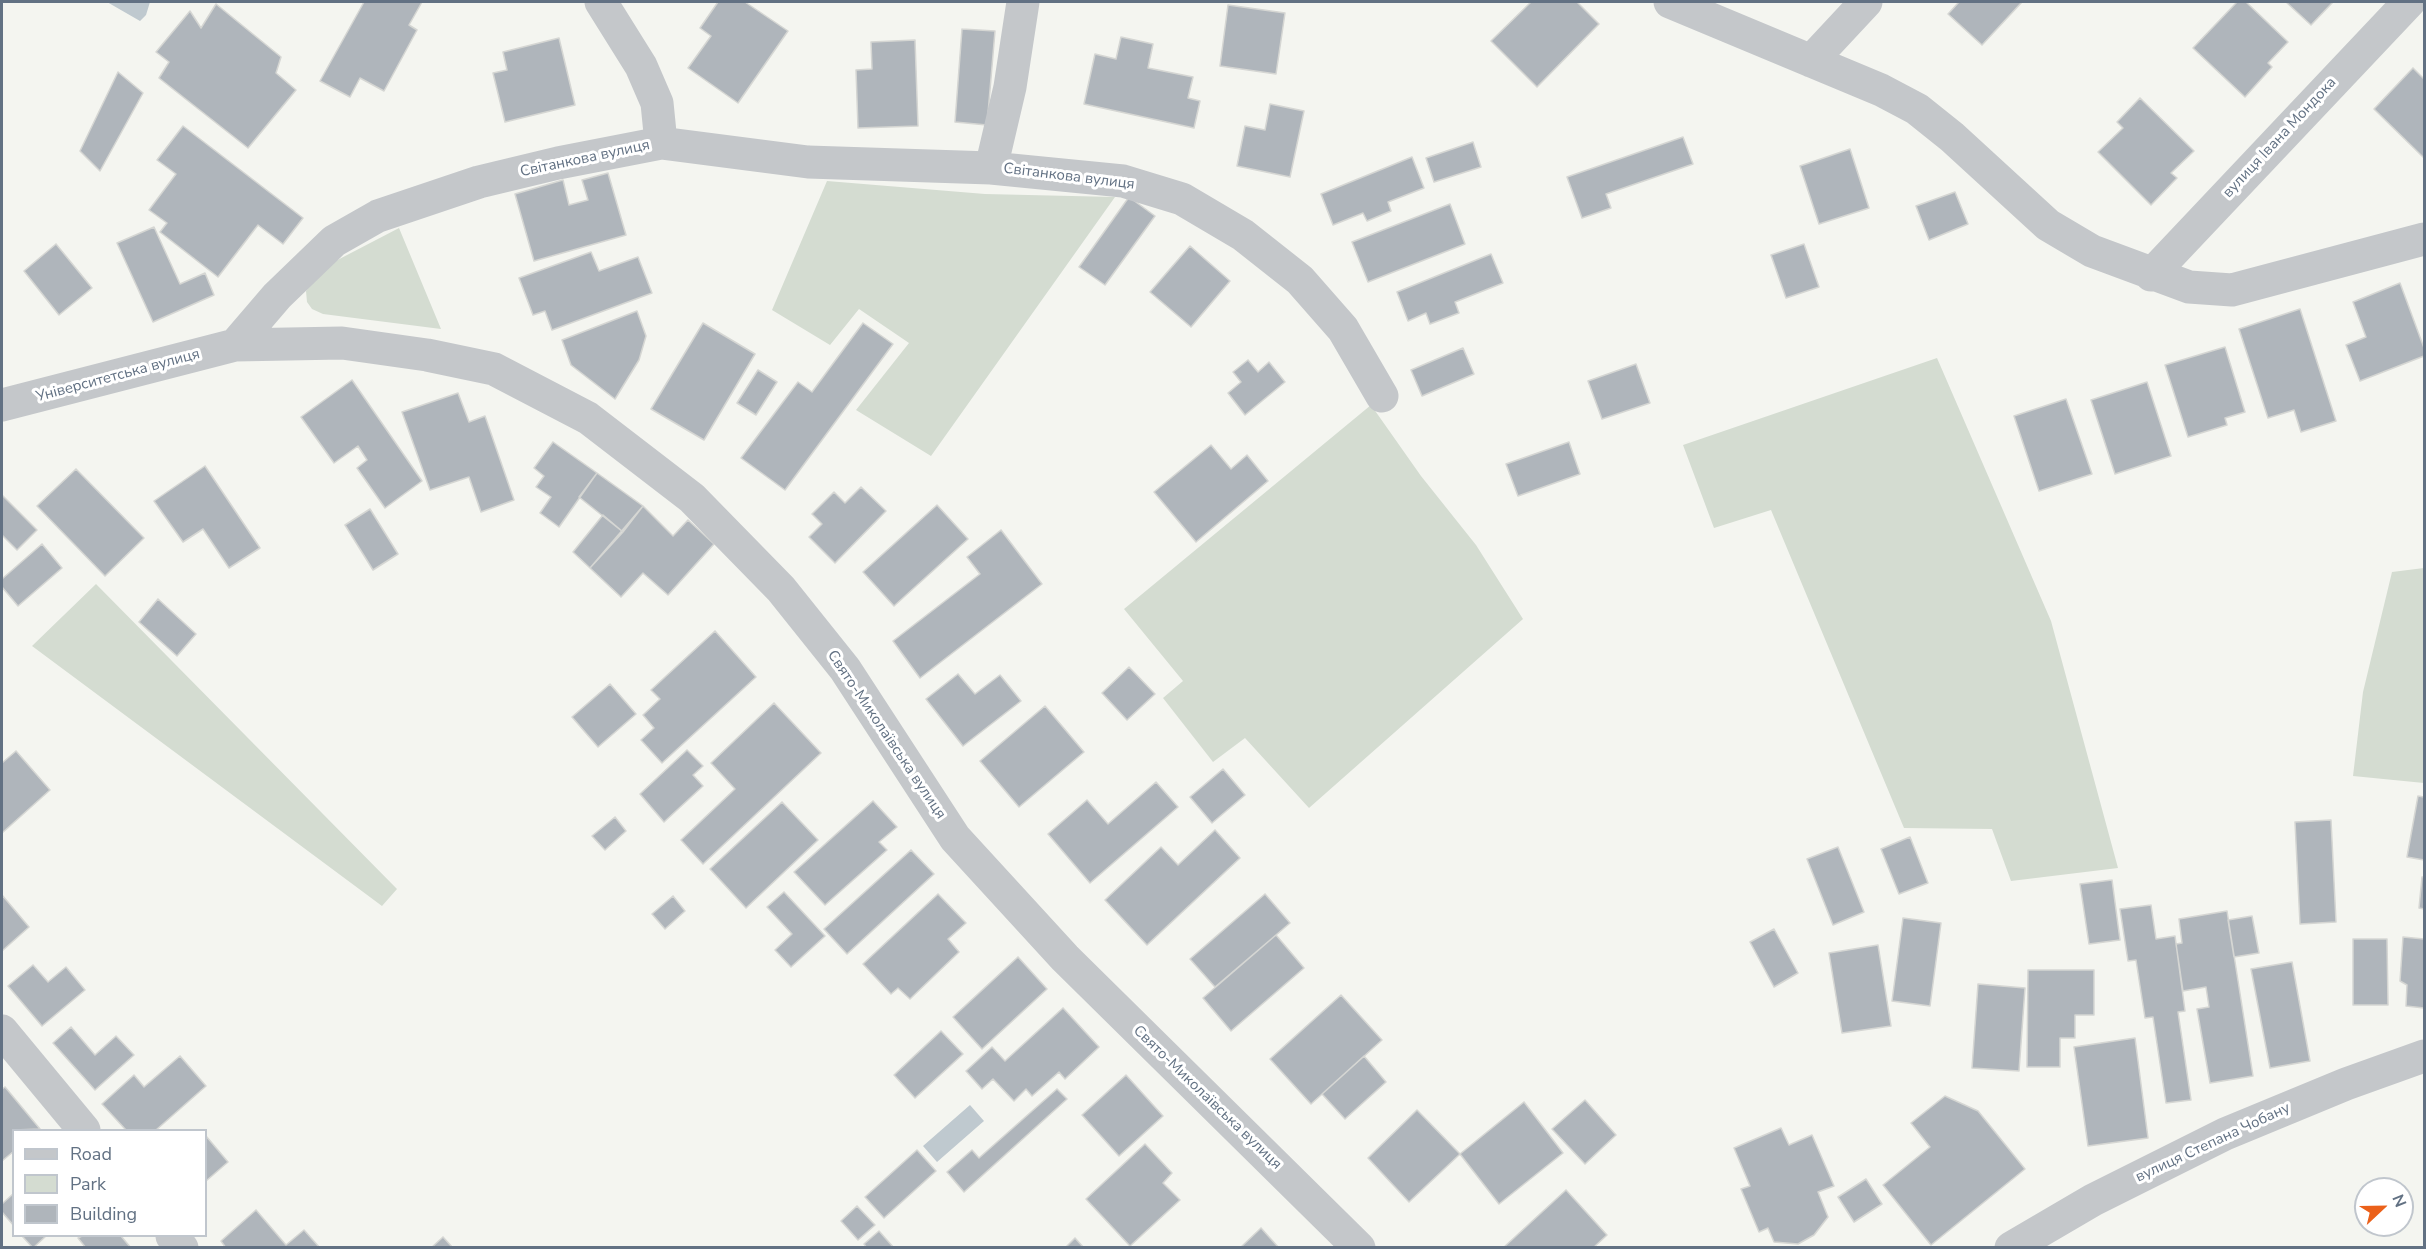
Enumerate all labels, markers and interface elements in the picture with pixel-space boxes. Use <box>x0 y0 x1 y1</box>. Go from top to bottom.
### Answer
street label: вулиця Івана Мондока <box>2219 74 2341 202</box>
street label: Світанкова вулиця <box>519 136 651 182</box>
street label: Світанкова вулиця <box>1002 160 1136 194</box>
street label: Університетська вулиця <box>34 345 202 407</box>
street label: Свято-Миколаївська вулиця <box>823 647 949 823</box>
street label: Свято-Миколаївська вулиця <box>1129 1022 1285 1174</box>
street label: вулиця Степана Чобану <box>2133 1099 2293 1187</box>
legend <box>12 1129 207 1237</box>
text: Road <box>70 1142 112 1166</box>
text: Park <box>70 1172 106 1196</box>
north arrow <box>2354 1177 2414 1237</box>
text: N <box>2386 1191 2411 1211</box>
text: Building <box>70 1202 137 1226</box>

